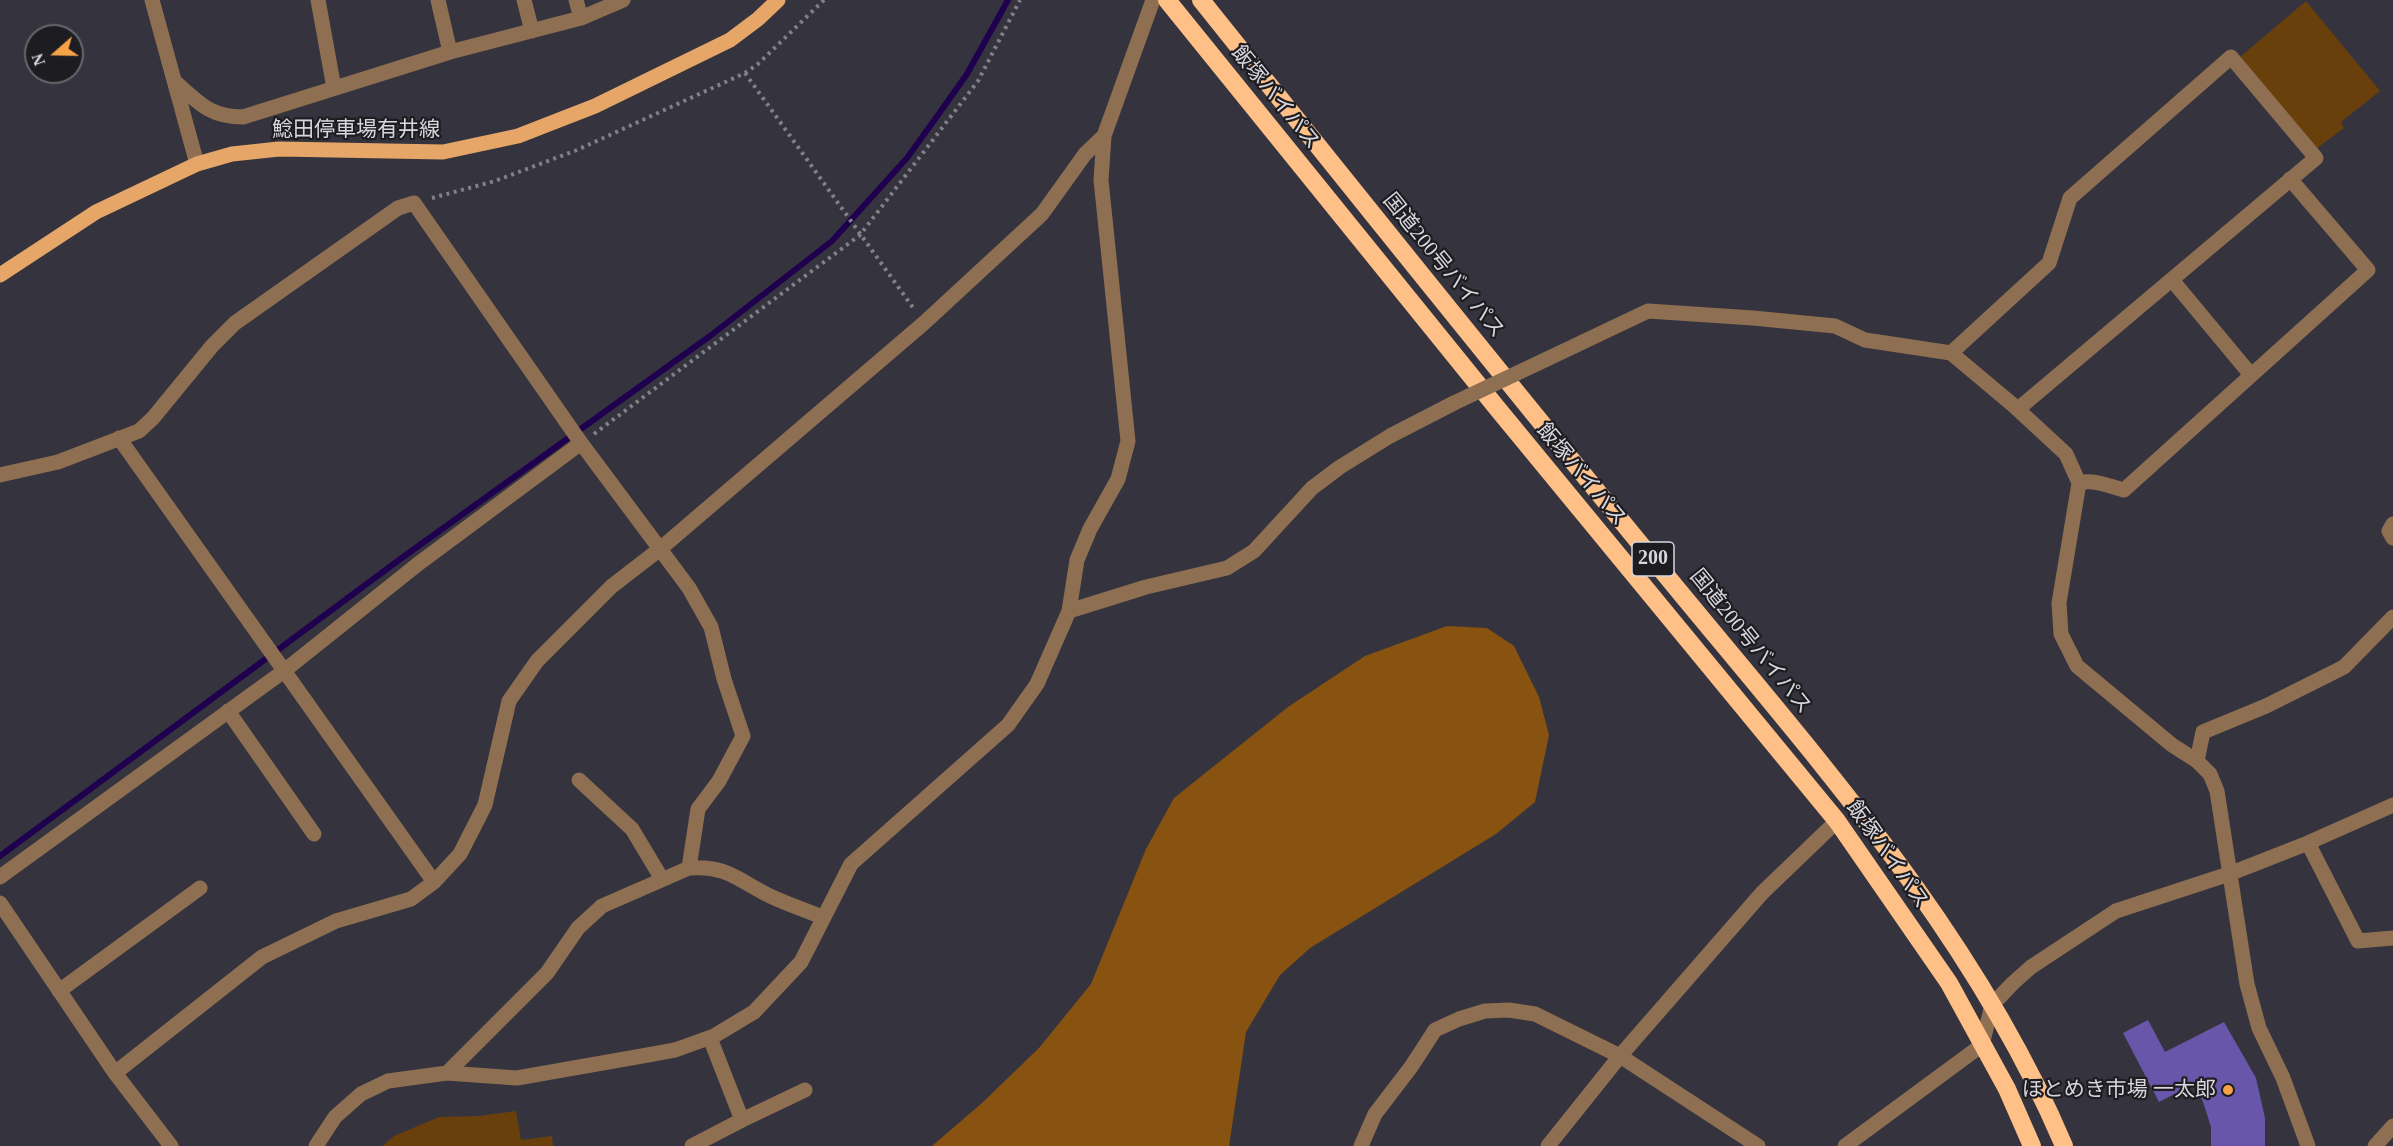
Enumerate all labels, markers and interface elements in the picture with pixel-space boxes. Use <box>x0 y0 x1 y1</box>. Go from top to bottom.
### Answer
north arrow <box>24 24 84 84</box>
street label: 飯塚バイパス <box>1226 41 1324 155</box>
text: N <box>29 51 48 68</box>
street label: 鯰田停車場有井線 <box>272 117 440 143</box>
street label: 国道200号バイパス <box>1377 189 1509 343</box>
street label: 飯塚バイパス <box>1531 419 1631 531</box>
road number: 200 <box>1632 542 1674 576</box>
street label: 国道200号バイパス <box>1684 565 1816 719</box>
street label: 飯塚バイパス <box>1841 796 1933 914</box>
place label: ほとめき市場 一太郎 <box>2022 1077 2216 1103</box>
marker: ほとめき市場 一太郎 <box>2221 1083 2235 1097</box>

